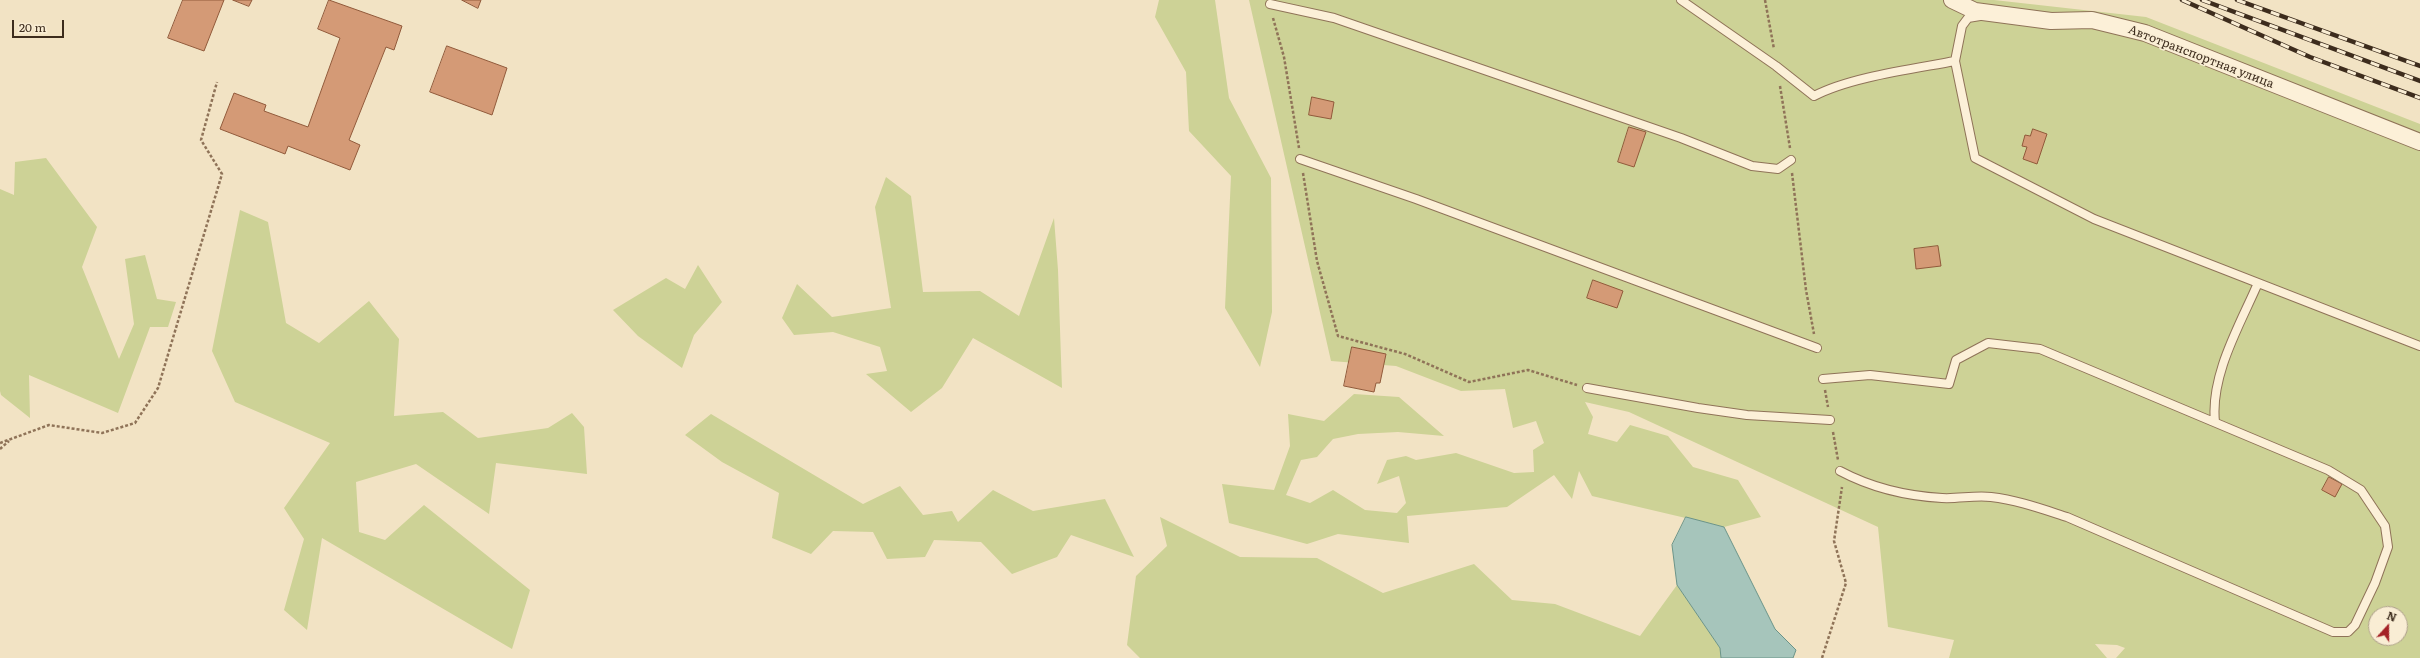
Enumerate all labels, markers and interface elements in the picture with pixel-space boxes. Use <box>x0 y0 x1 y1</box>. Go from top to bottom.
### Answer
scale bar <box>14 12 66 38</box>
text: 20 m <box>19 18 46 36</box>
street label: Автотранспортная улица <box>2126 23 2276 91</box>
north arrow <box>2368 606 2408 646</box>
text: N <box>2385 607 2399 625</box>

